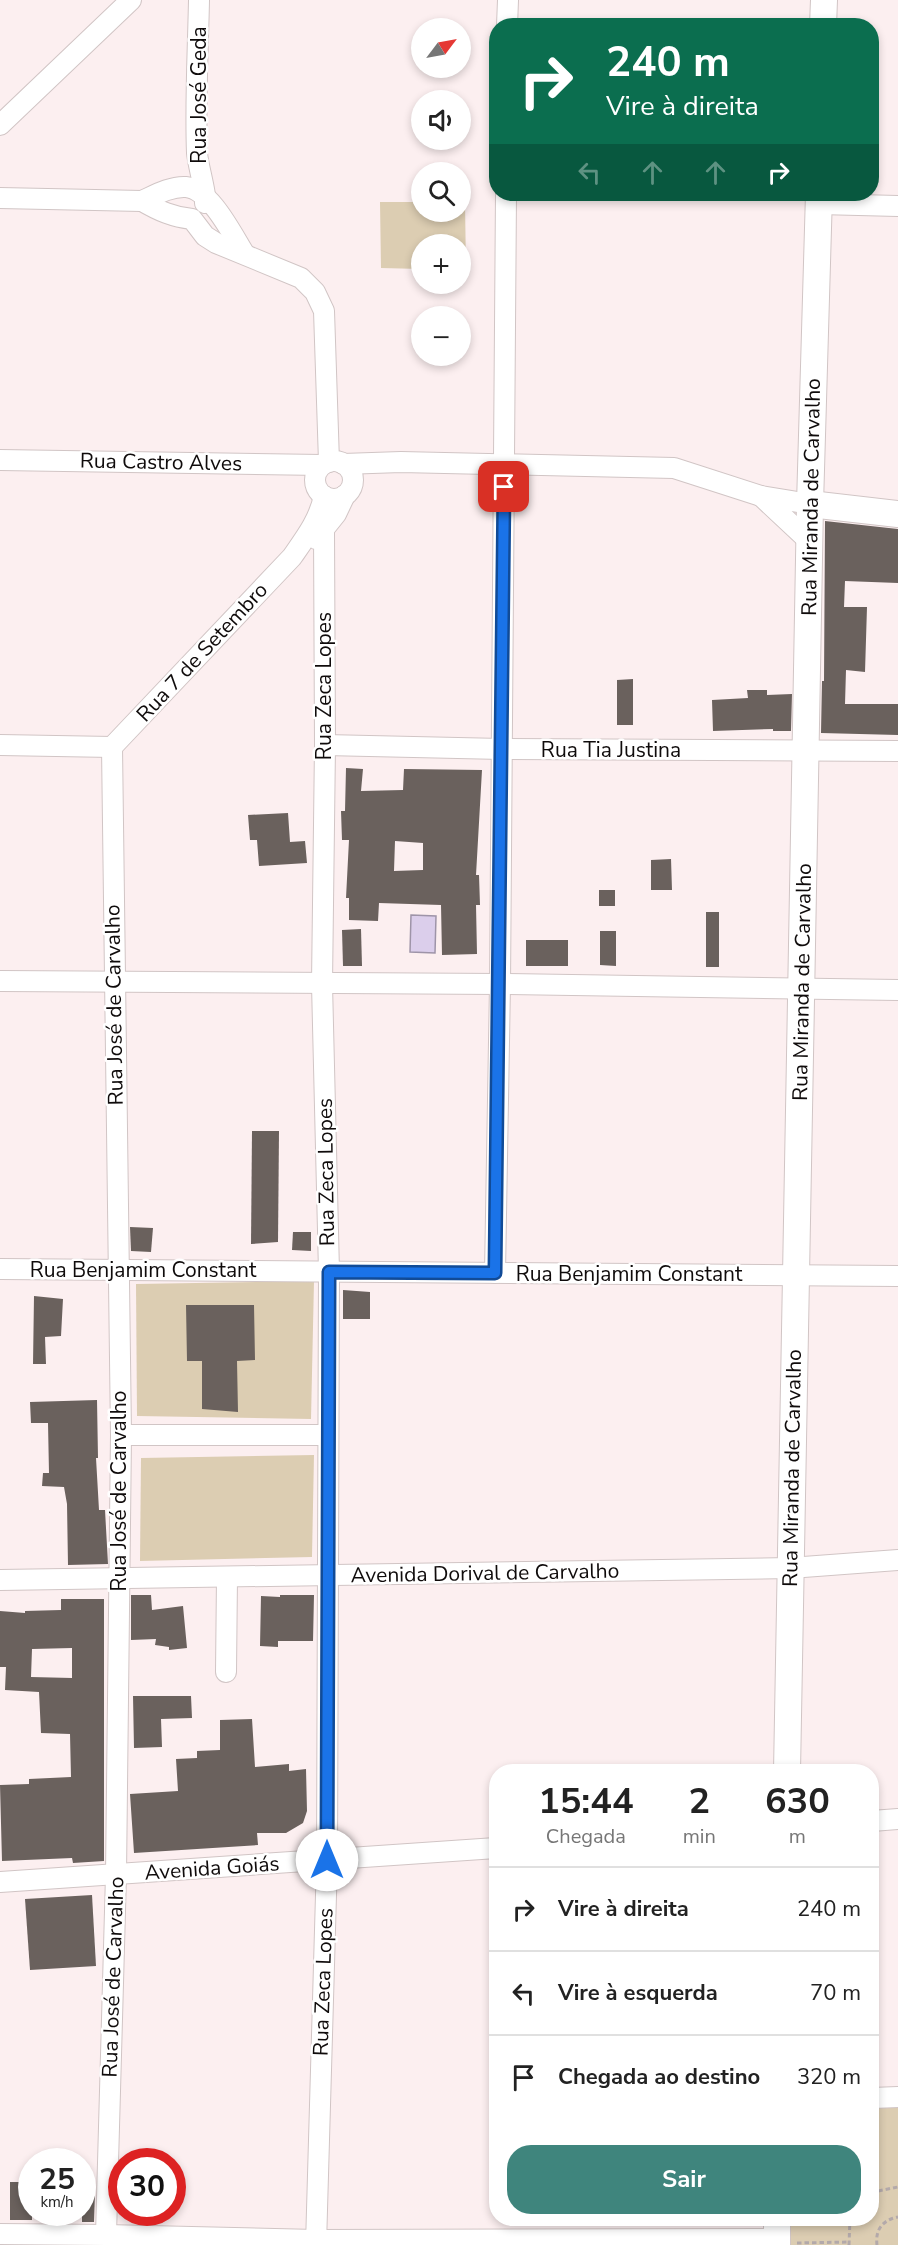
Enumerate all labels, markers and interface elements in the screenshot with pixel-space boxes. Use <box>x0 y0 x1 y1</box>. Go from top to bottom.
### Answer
north arrow <box>411 18 471 78</box>
map controls <box>411 18 471 366</box>
street label: Rua José Geda <box>185 26 213 164</box>
text: 240 m <box>606 34 730 91</box>
icon: right <box>507 42 585 120</box>
text: Vire à direita <box>606 88 759 125</box>
button: sound <box>411 90 471 150</box>
icon: left <box>573 156 606 189</box>
icon: ahead <box>636 156 669 189</box>
icon: ahead <box>699 156 732 189</box>
icon: right <box>762 156 795 189</box>
button: search <box>411 162 471 222</box>
button: + <box>411 234 471 294</box>
button: − <box>411 306 471 366</box>
street label: Rua Miranda de Carvalho <box>795 378 827 616</box>
street label: Rua Castro Alves <box>80 447 242 477</box>
pin <box>478 461 529 512</box>
icon: arrive <box>487 470 520 503</box>
street label: Rua 7 de Setembro <box>130 576 274 728</box>
street label: Rua Zeca Lopes <box>310 612 338 760</box>
street label: Rua Tia Justina <box>541 736 681 764</box>
street label: Rua Miranda de Carvalho <box>786 863 818 1101</box>
street label: Rua José de Carvalho <box>98 904 130 1106</box>
street label: Rua Zeca Lopes <box>311 1098 341 1246</box>
street label: Rua Benjamim Constant <box>30 1256 257 1284</box>
street label: Rua Benjamim Constant <box>516 1260 743 1288</box>
street label: Rua Miranda de Carvalho <box>776 1349 808 1587</box>
street label: Rua José de Carvalho <box>105 1391 133 1591</box>
street label: Avenida Dorival de Carvalho <box>350 1557 620 1589</box>
text: 15:44 <box>538 1777 634 1826</box>
text: 2 <box>688 1777 710 1826</box>
text: 630 <box>765 1777 830 1826</box>
text: Chegada <box>546 1823 626 1850</box>
text: min <box>683 1823 716 1850</box>
text: m <box>789 1823 806 1850</box>
position arrow <box>295 1828 359 1892</box>
street label: Avenida Goiás <box>144 1849 280 1887</box>
street label: Rua José de Carvalho <box>96 1876 130 2078</box>
icon: right <box>507 1893 540 1926</box>
text: Vire à direita <box>558 1894 689 1924</box>
text: 240 m <box>797 1894 861 1924</box>
street label: Rua Zeca Lopes <box>306 1907 340 2057</box>
icon: left <box>507 1977 540 2010</box>
text: Vire à esquerda <box>558 1978 718 2008</box>
text: 70 m <box>810 1978 861 2008</box>
icon: arrive <box>507 2061 540 2094</box>
text: Chegada ao destino <box>558 2062 760 2092</box>
text: 320 m <box>797 2062 861 2092</box>
button: Sair <box>507 2145 861 2214</box>
speed limit sign: 30 <box>108 2148 186 2226</box>
text: 25 <box>39 2159 75 2200</box>
text: km/h <box>40 2192 74 2212</box>

